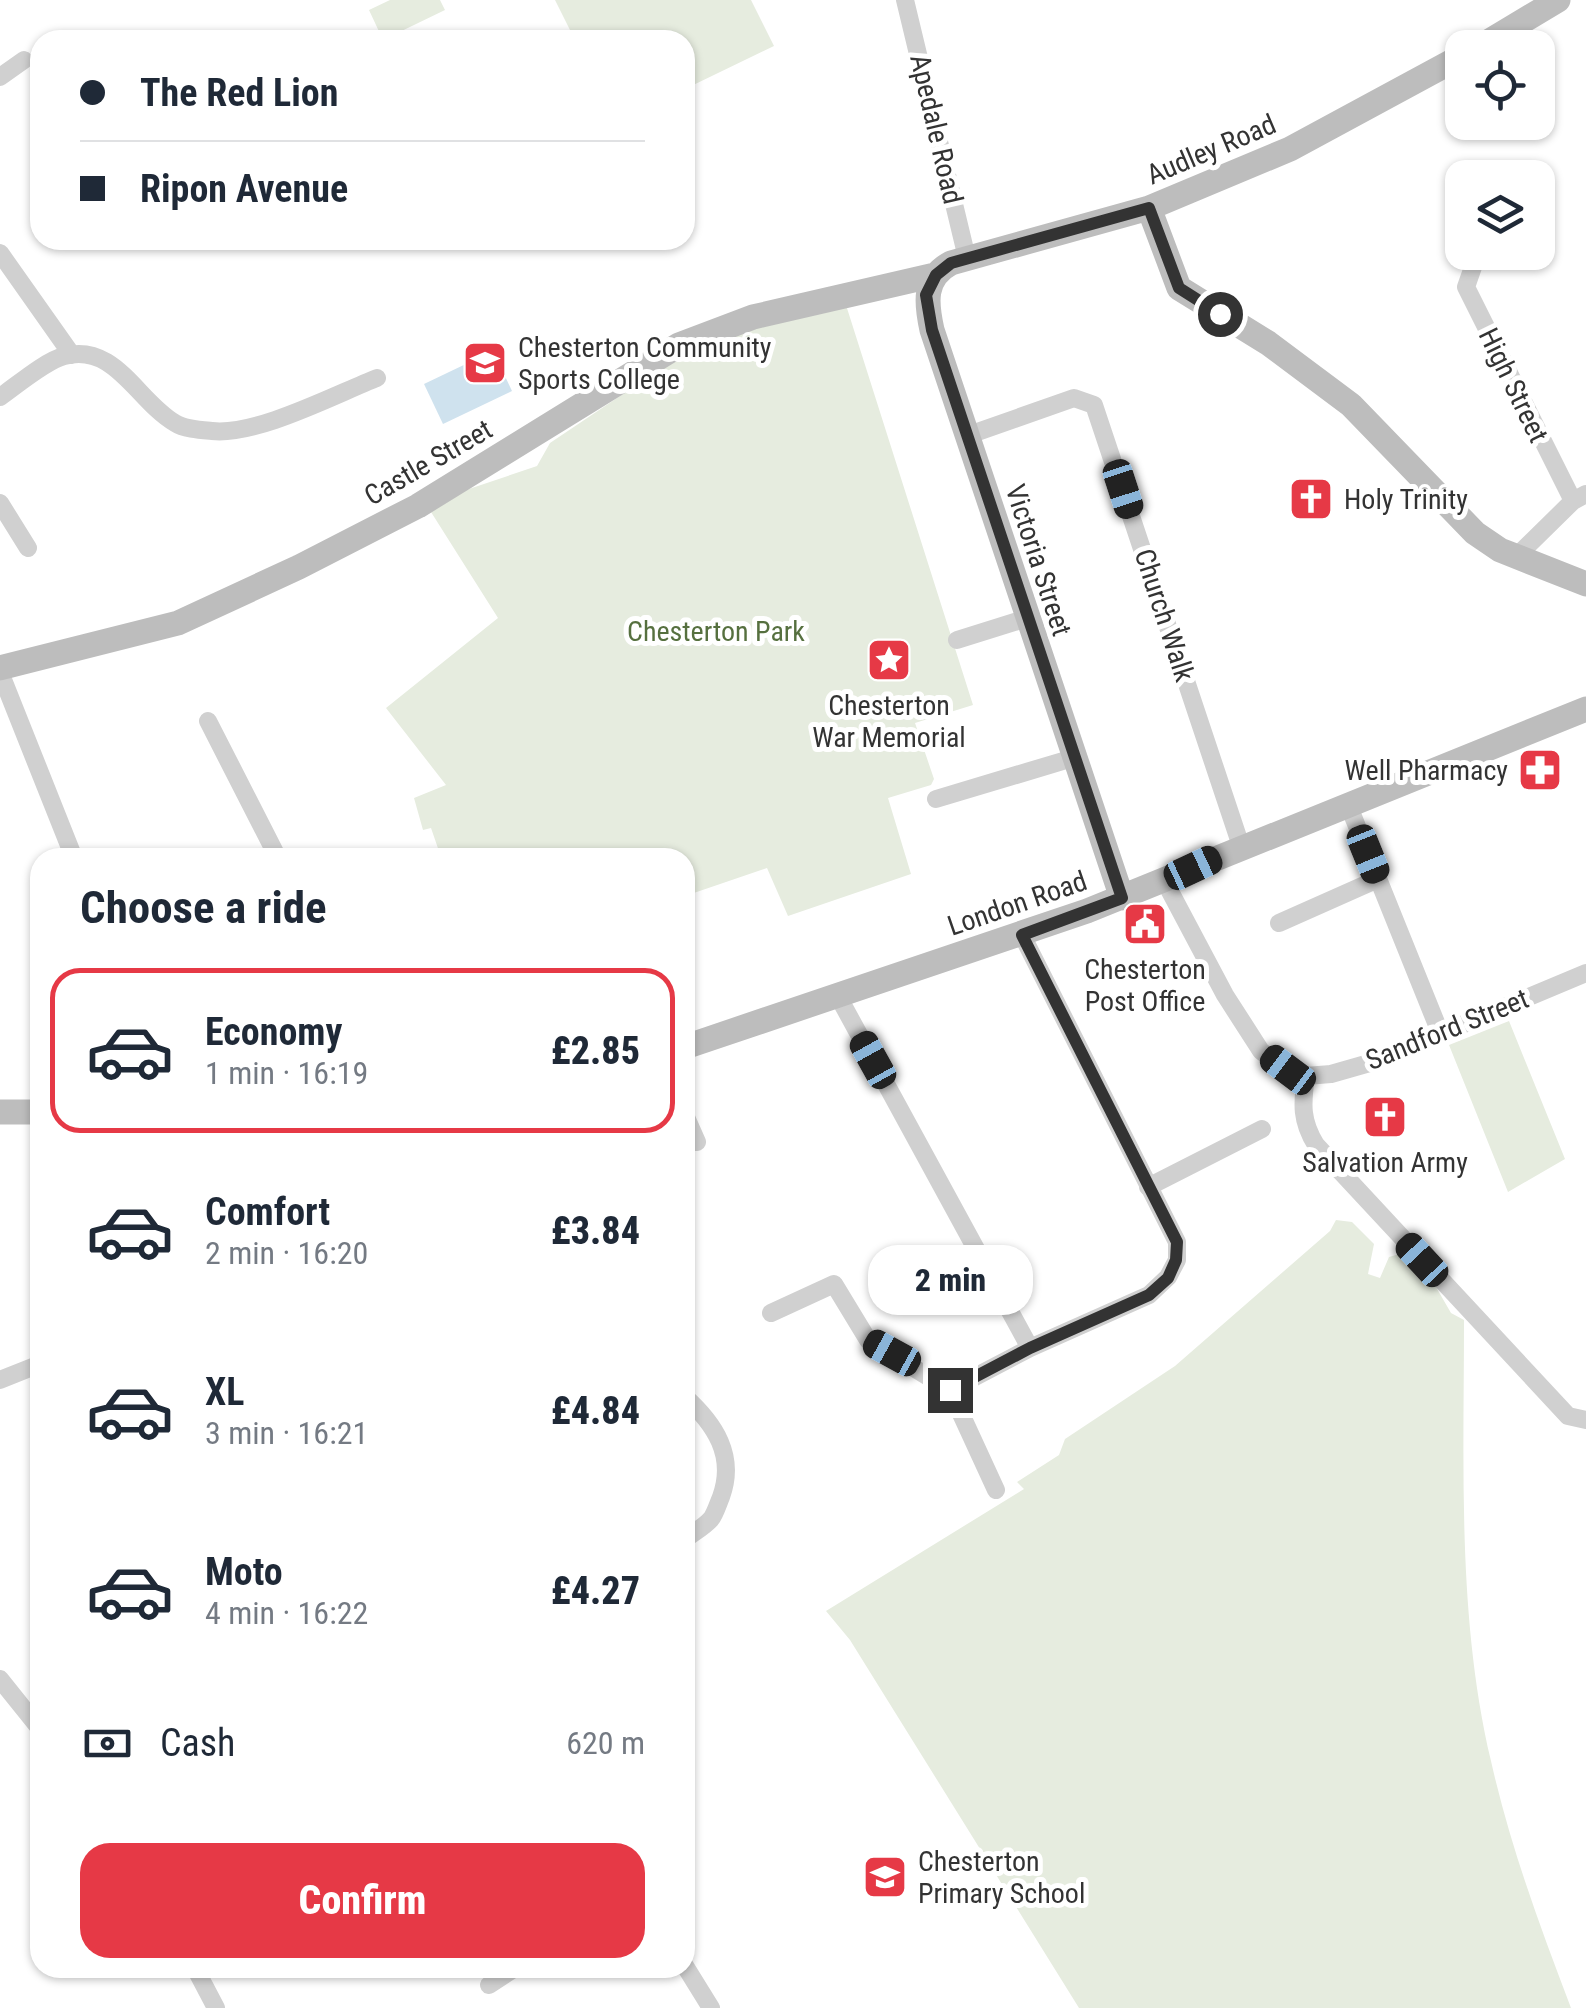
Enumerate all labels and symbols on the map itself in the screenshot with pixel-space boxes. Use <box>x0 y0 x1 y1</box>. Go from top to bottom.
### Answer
street label: Apedale Road <box>903 51 970 207</box>
street label: Audley Road <box>1142 107 1281 191</box>
route start <box>1198 292 1243 337</box>
street label: High Street <box>1472 323 1555 448</box>
place label: Chesterton Community Sports College <box>518 331 772 396</box>
school or university icon: Chesterton Community Sports College <box>462 340 508 386</box>
street label: Castle Street <box>359 413 498 512</box>
car <box>1099 456 1147 522</box>
church icon: Holy Trinity <box>1288 476 1334 522</box>
street label: Victoria Street <box>998 480 1079 640</box>
place label: Holy Trinity <box>1344 483 1468 516</box>
street label: Church Walk <box>1128 545 1202 686</box>
park label: Chesterton Park <box>627 615 805 648</box>
place icon: Chesterton War Memorial <box>866 637 912 683</box>
place label: Chesterton War Memorial <box>812 689 966 754</box>
pharmacy icon: Well Pharmacy <box>1517 747 1563 793</box>
place label: Well Pharmacy <box>1345 754 1508 787</box>
car <box>1343 821 1393 887</box>
car <box>1159 842 1227 894</box>
street label: London Road <box>943 864 1091 943</box>
public building icon: Chesterton Post Office <box>1122 901 1168 947</box>
place label: Chesterton Post Office <box>1084 953 1206 1018</box>
street label: Sandford Street <box>1361 982 1533 1077</box>
car <box>845 1026 901 1094</box>
car <box>1255 1040 1321 1100</box>
church icon: Salvation Army <box>1362 1094 1408 1140</box>
place label: Salvation Army <box>1302 1146 1468 1179</box>
car <box>1391 1228 1453 1292</box>
callout: 2 min <box>868 1245 1032 1315</box>
car <box>858 1325 926 1381</box>
route end <box>928 1368 973 1413</box>
place label: Chesterton Primary School <box>918 1845 1085 1910</box>
school or university icon: Chesterton Primary School <box>862 1854 908 1900</box>

